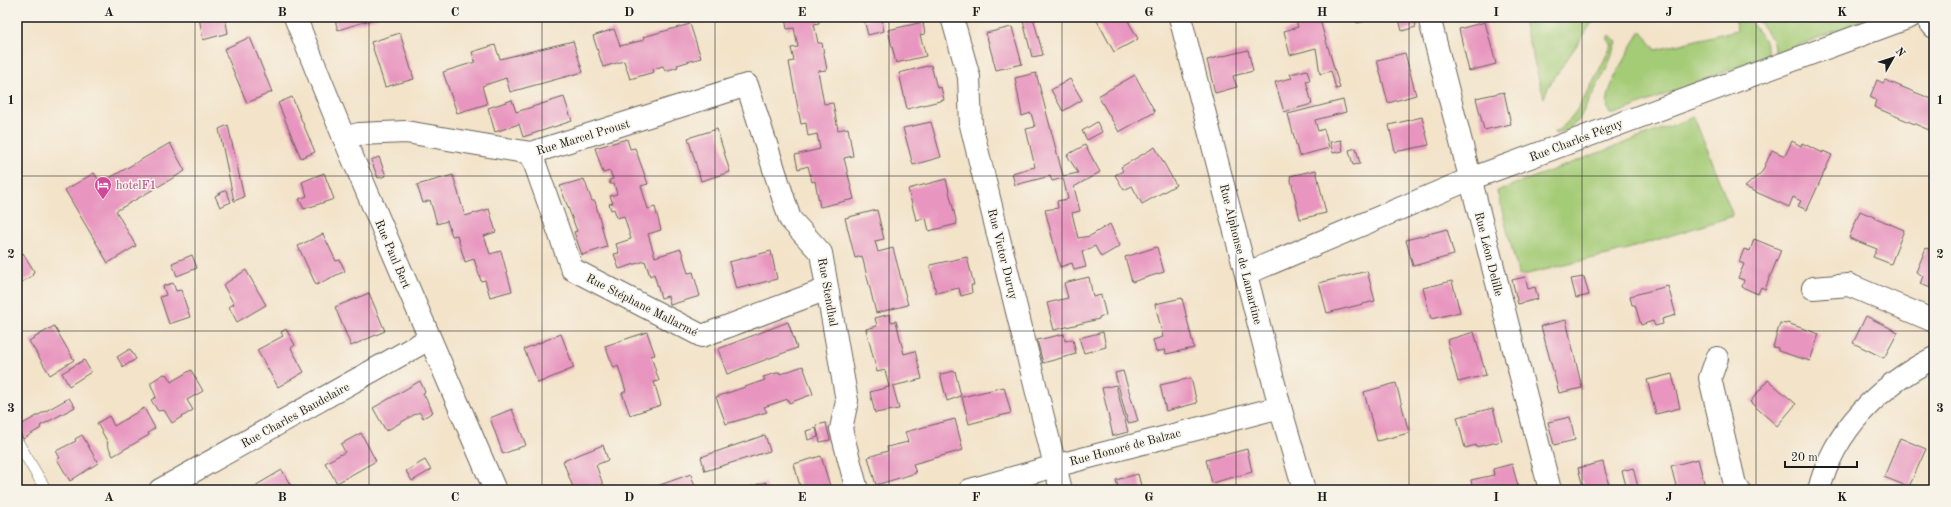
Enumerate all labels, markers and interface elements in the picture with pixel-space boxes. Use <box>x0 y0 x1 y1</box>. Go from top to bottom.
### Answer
text: A <box>104 6 114 19</box>
text: B <box>277 6 287 19</box>
text: C <box>451 6 459 19</box>
text: D <box>624 6 634 19</box>
text: E <box>798 6 807 19</box>
text: F <box>972 6 981 19</box>
text: G <box>1144 6 1154 19</box>
text: H <box>1317 6 1328 19</box>
text: I <box>1493 6 1499 19</box>
text: J <box>1665 6 1673 19</box>
text: K <box>1837 6 1847 19</box>
north arrow <box>1873 38 1913 78</box>
text: N <box>1893 46 1907 60</box>
text: 1 <box>7 94 15 107</box>
text: 1 <box>1936 94 1944 107</box>
street label: Rue Charles Péguy <box>1528 117 1625 164</box>
street label: Rue Marcel Proust <box>535 118 631 158</box>
hotel icon: hotelF1 <box>93 175 113 200</box>
place label: hotelF1 <box>116 180 157 192</box>
street label: Rue Alphonse de Lamartine <box>1217 183 1263 326</box>
street label: Rue Victor Duruy <box>985 208 1019 301</box>
street label: Rue Léon Delille <box>1472 211 1504 298</box>
street label: Rue Paul Bert <box>372 218 412 291</box>
text: 2 <box>7 248 15 261</box>
text: 2 <box>1936 248 1944 261</box>
street label: Rue Stendhal <box>815 257 839 327</box>
street label: Rue Stéphane Mallarmé <box>584 273 700 339</box>
street label: Rue Charles Baudelaire <box>239 381 352 451</box>
text: 3 <box>7 402 15 415</box>
text: 3 <box>1936 402 1944 415</box>
street label: Rue Honoré de Balzac <box>1068 427 1182 469</box>
scale bar <box>1785 443 1857 469</box>
text: 20 m <box>1791 452 1818 464</box>
text: A <box>104 491 114 504</box>
text: B <box>277 491 287 504</box>
text: C <box>451 491 459 504</box>
text: D <box>624 491 634 504</box>
text: E <box>798 491 807 504</box>
text: F <box>972 491 981 504</box>
text: G <box>1144 491 1154 504</box>
text: H <box>1317 491 1328 504</box>
text: I <box>1493 491 1499 504</box>
text: J <box>1665 491 1673 504</box>
text: K <box>1837 491 1847 504</box>

